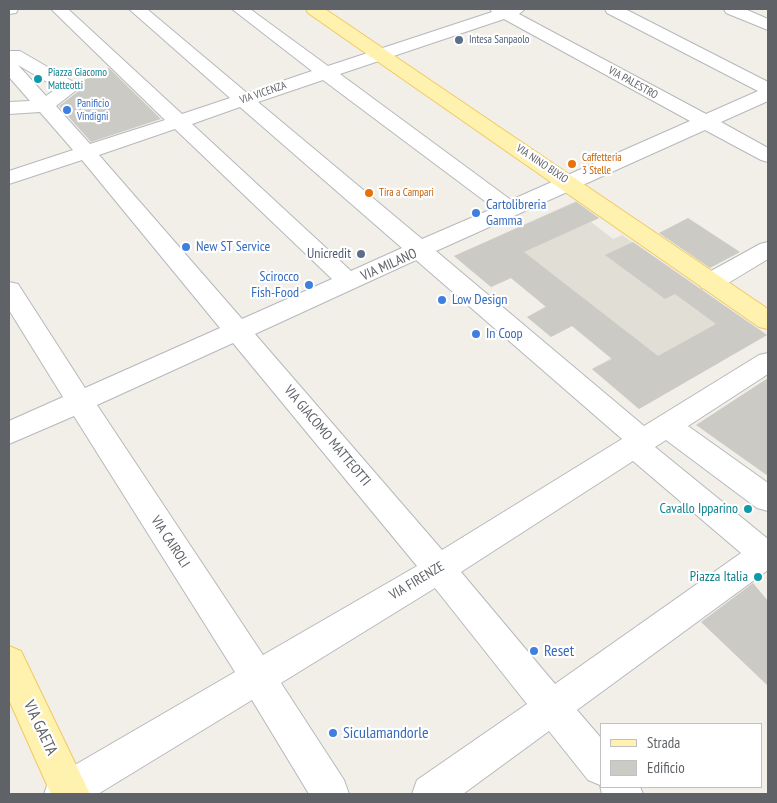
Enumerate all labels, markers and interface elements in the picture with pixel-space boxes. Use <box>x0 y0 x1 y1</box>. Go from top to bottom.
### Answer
place label: Intesa Sanpaolo <box>469 33 530 47</box>
marker: Intesa Sanpaolo <box>453 34 465 46</box>
street label: VIA PALESTRO <box>606 64 660 102</box>
place label: Piazza Giacomo Matteotti <box>48 66 107 92</box>
marker: Piazza Giacomo Matteotti <box>32 73 44 85</box>
street label: VIA VICENZA <box>238 79 288 107</box>
place label: Panificio Vindigni <box>77 97 109 123</box>
marker: Panificio Vindigni <box>61 104 73 116</box>
street label: VIA NINO BIXIO <box>514 142 570 186</box>
place label: Caffetteria 3 Stelle <box>582 151 622 177</box>
marker: Caffetteria 3 Stelle <box>566 158 578 170</box>
place label: Tira a Campari <box>379 186 434 200</box>
marker: Tira a Campari <box>363 187 375 199</box>
place label: Cartolibreria Gamma <box>486 197 546 230</box>
marker: Cartolibreria Gamma <box>470 207 482 219</box>
place label: New ST Service <box>196 239 270 255</box>
marker: New ST Service <box>180 241 192 253</box>
street label: VIA MILANO <box>359 245 419 285</box>
place label: Unicredit <box>307 246 351 262</box>
marker: Unicredit <box>355 248 367 260</box>
place label: Scirocco Fish-Food <box>251 269 299 302</box>
marker: Scirocco Fish-Food <box>303 279 315 291</box>
place label: Low Design <box>452 292 507 308</box>
marker: Low Design <box>436 294 448 306</box>
place label: In Coop <box>486 326 523 342</box>
marker: In Coop <box>470 328 482 340</box>
street label: VIA GIACOMO MATTEOTTI <box>280 382 374 490</box>
place label: Cavallo Ipparino <box>659 501 738 517</box>
marker: Cavallo Ipparino <box>742 503 754 515</box>
street label: VIA CAIROLI <box>147 513 193 571</box>
street label: VIA FIRENZE <box>387 558 447 604</box>
place label: Piazza Italia <box>690 569 748 585</box>
marker: Piazza Italia <box>752 571 764 583</box>
place label: Reset <box>544 641 574 661</box>
marker: Reset <box>528 645 540 657</box>
street label: VIA GAETA <box>19 698 61 758</box>
place label: Siculamandorle <box>343 723 428 743</box>
legend <box>600 723 762 788</box>
marker: Siculamandorle <box>327 727 339 739</box>
text: Strada <box>647 733 680 752</box>
text: Edificio <box>647 758 685 777</box>

